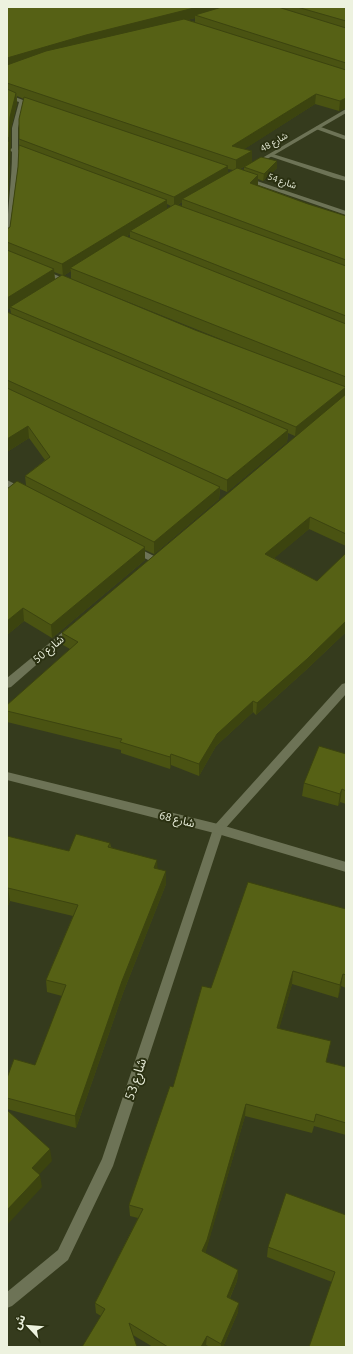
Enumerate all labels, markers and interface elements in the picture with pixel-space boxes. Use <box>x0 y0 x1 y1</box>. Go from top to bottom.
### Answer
street label: شارع 48 <box>259 130 290 156</box>
street label: شارع 54 <box>266 171 298 192</box>
street label: شارع 50 <box>30 632 67 667</box>
street label: شارع 68 <box>157 809 196 831</box>
street label: شارع 53 <box>122 1056 152 1103</box>
north arrow <box>8 1306 48 1346</box>
text: ش <box>10 1312 29 1331</box>

